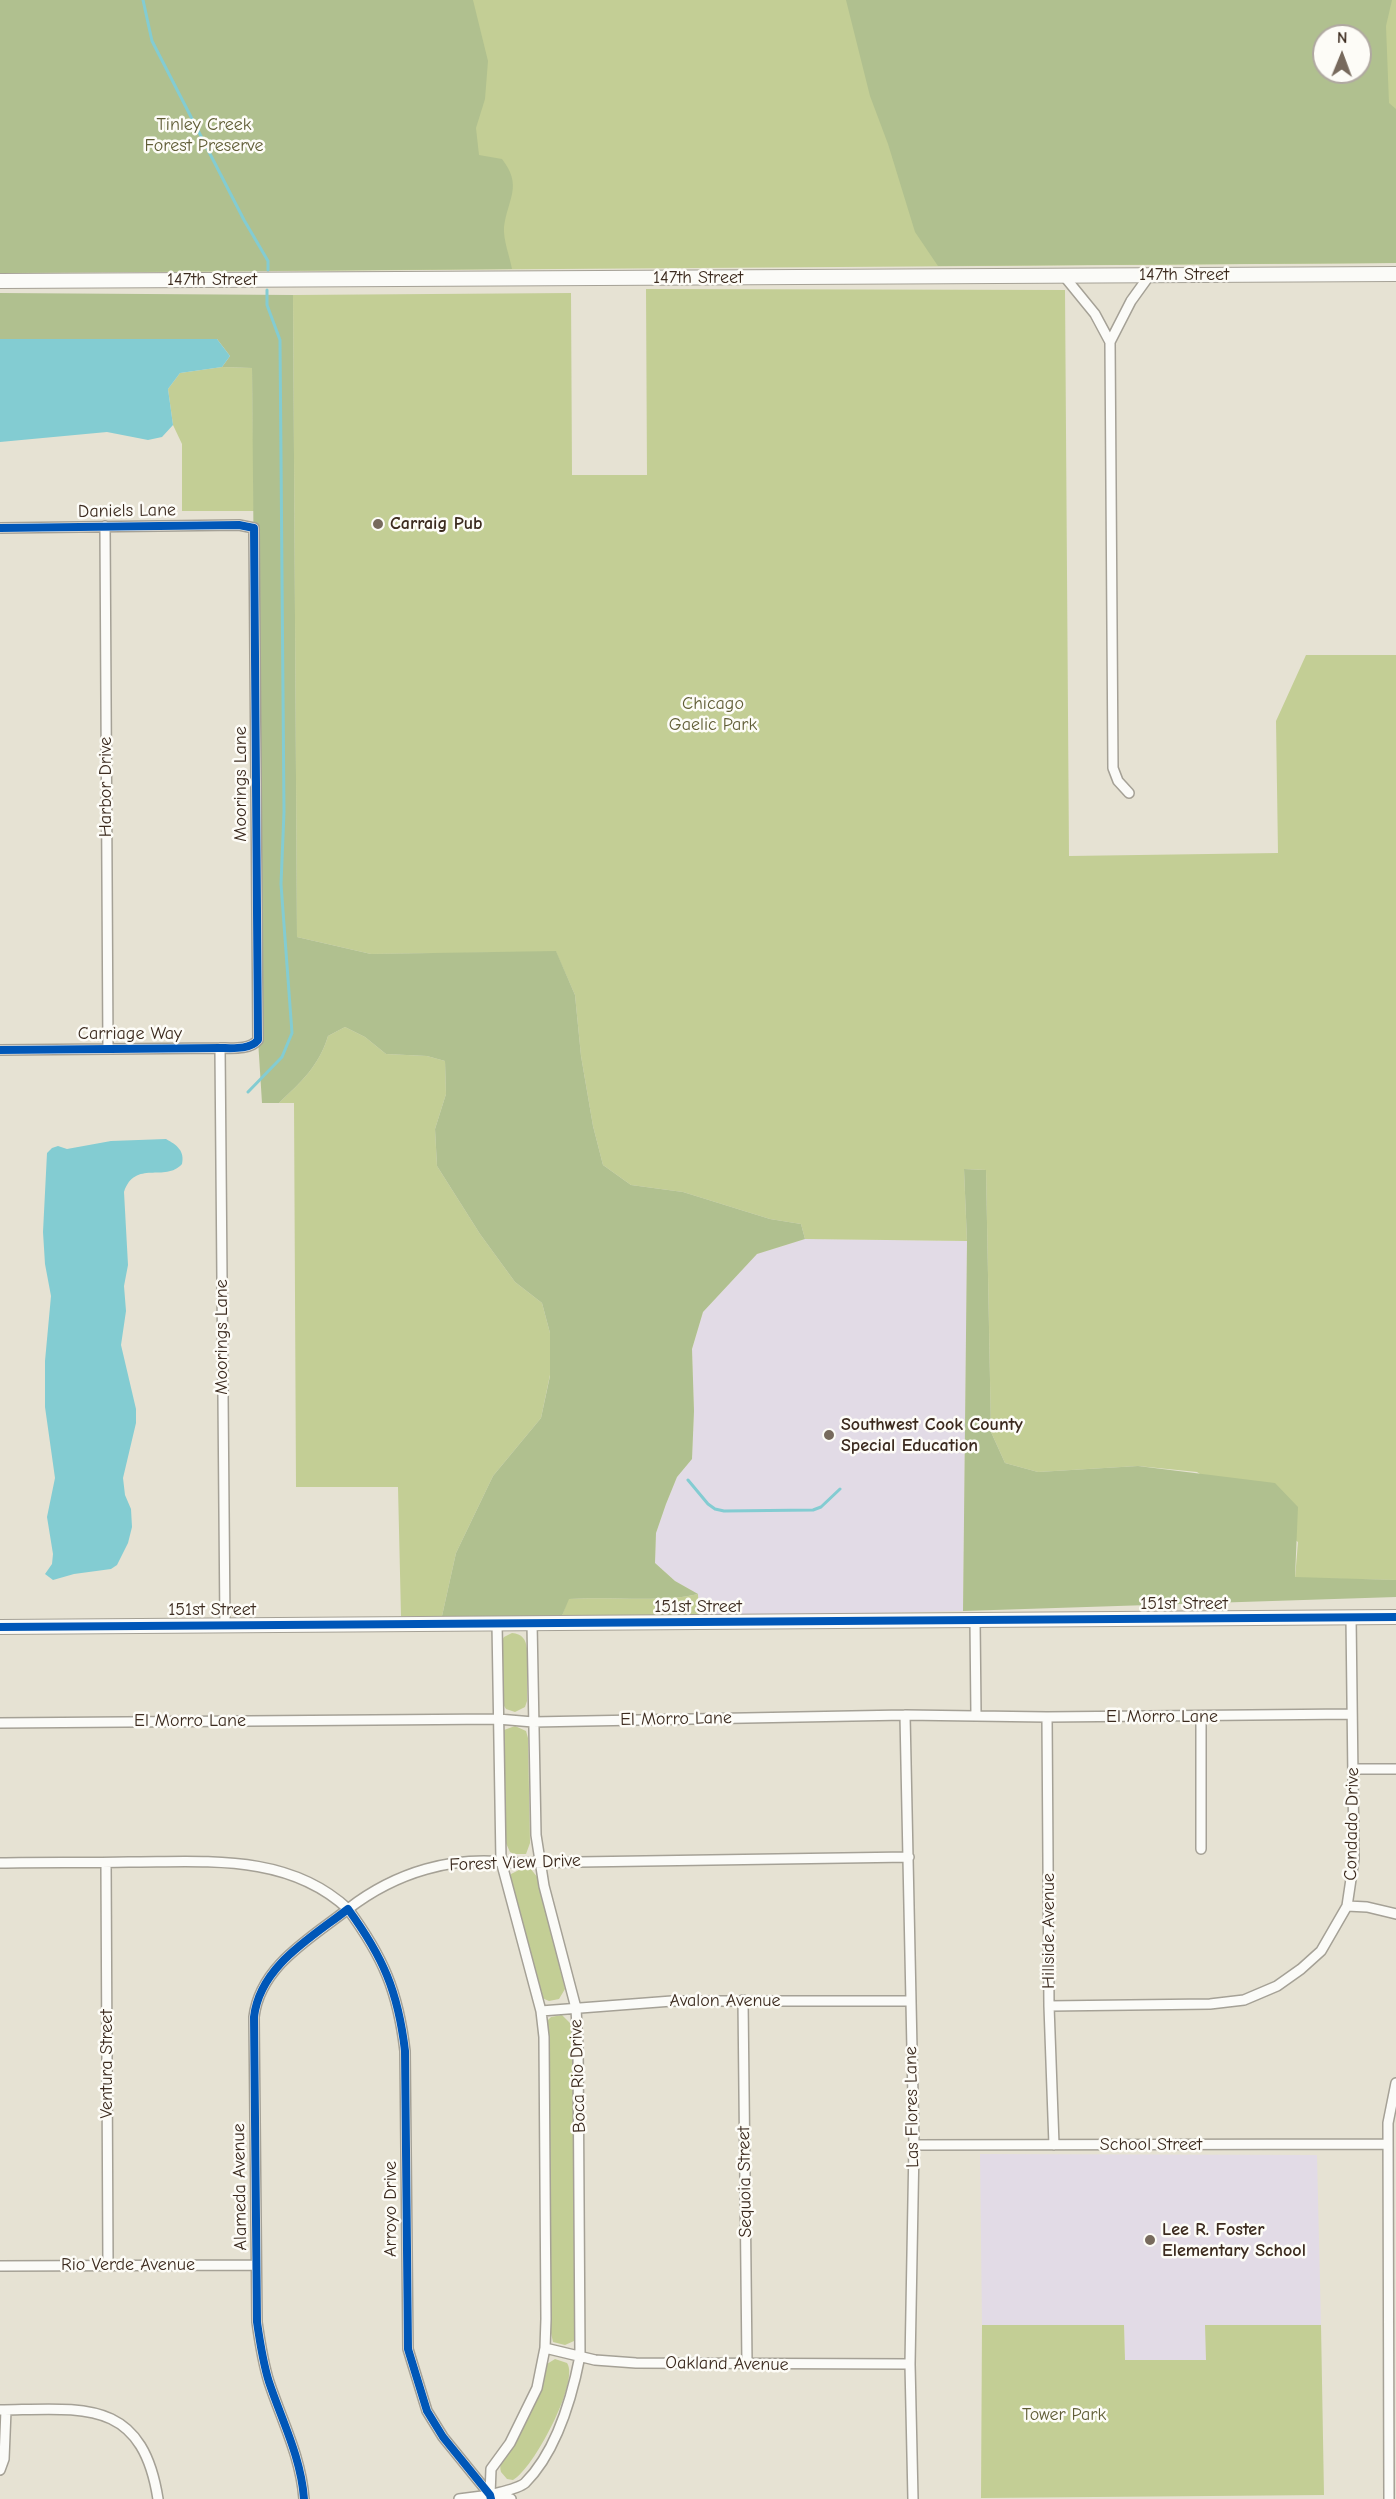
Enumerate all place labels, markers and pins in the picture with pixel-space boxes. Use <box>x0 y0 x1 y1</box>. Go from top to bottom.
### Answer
place label: Carraig Pub <box>390 513 482 535</box>
marker: Carraig Pub <box>371 517 385 531</box>
place label: Southwest Cook County Special Education <box>841 1414 1023 1456</box>
marker: Southwest Cook County Special Education <box>822 1428 836 1442</box>
place label: Lee R. Foster Elementary School <box>1162 2219 1306 2262</box>
marker: Lee R. Foster Elementary School <box>1143 2233 1157 2247</box>

